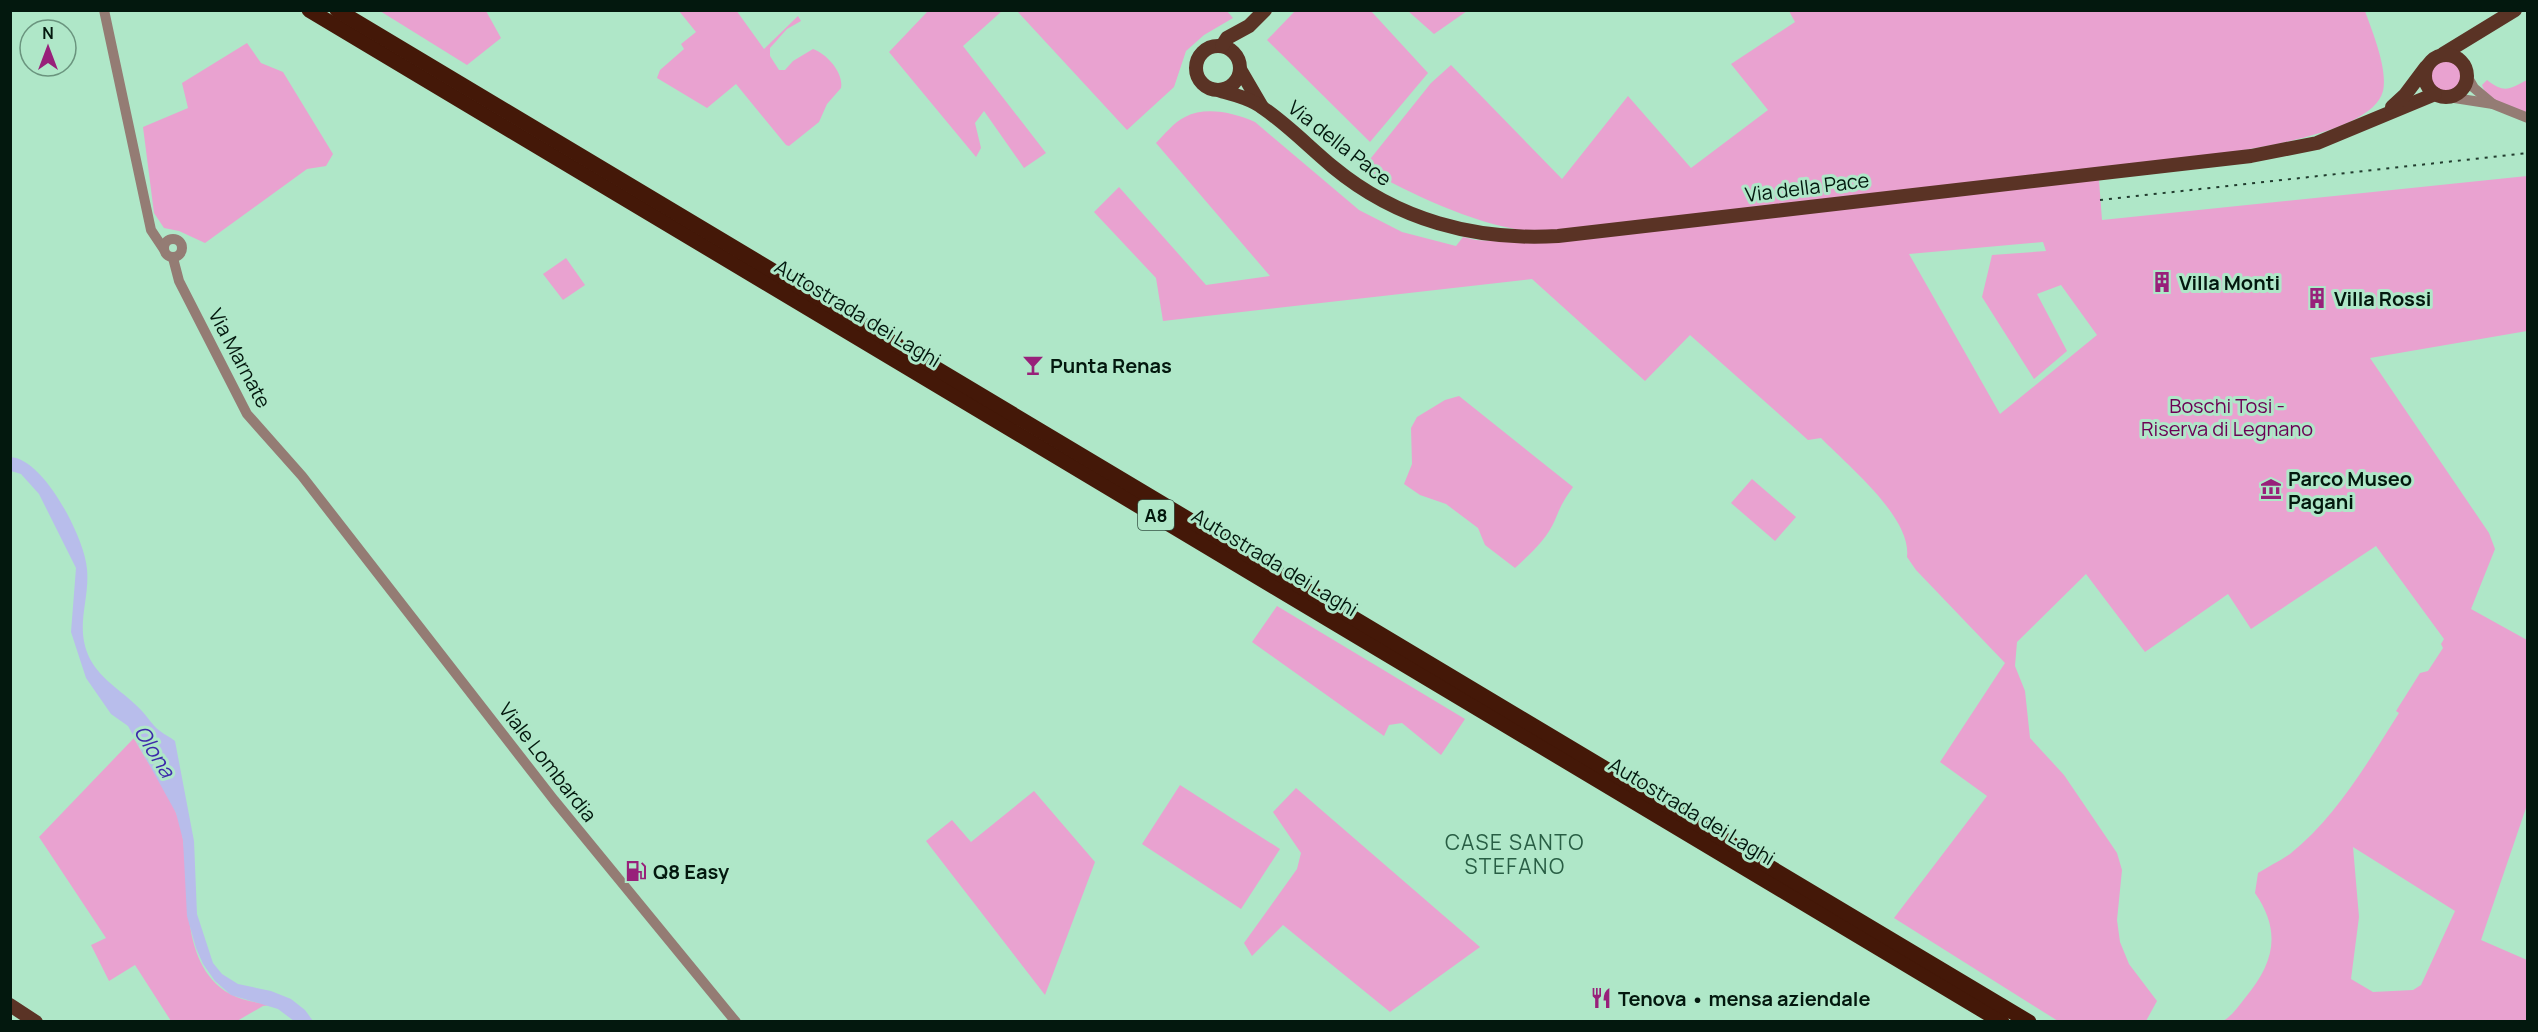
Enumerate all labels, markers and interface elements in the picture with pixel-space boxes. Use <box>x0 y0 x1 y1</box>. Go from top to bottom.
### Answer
north arrow <box>18 18 78 78</box>
text: N <box>42 22 54 44</box>
street label: Via della Pace <box>1283 94 1397 192</box>
street label: Via della Pace <box>1744 166 1870 208</box>
street label: Autostrada dei Laghi <box>770 253 946 373</box>
place label: Villa Monti <box>2179 269 2280 296</box>
building icon: Villa Monti <box>2150 270 2174 294</box>
place label: Villa Rossi <box>2334 285 2431 312</box>
building icon: Villa Rossi <box>2305 286 2329 310</box>
street label: Via Marnate <box>203 304 277 412</box>
place label: Punta Renas <box>1050 352 1172 379</box>
bar icon: Punta Renas <box>1021 353 1045 377</box>
park label: Boschi Tosi - Riserva di Legnano <box>2141 392 2313 442</box>
place label: Parco Museo Pagani <box>2288 465 2412 515</box>
museum icon: Parco Museo Pagani <box>2259 477 2283 501</box>
road number: A8 <box>1138 500 1174 530</box>
street label: Autostrada dei Laghi <box>1187 502 1363 622</box>
street label: Viale Lombardia <box>493 697 603 827</box>
water label: Olona <box>128 720 183 784</box>
street label: Autostrada dei Laghi <box>1604 751 1780 871</box>
district label: CASE SANTO STEFANO <box>1445 828 1585 880</box>
place label: Q8 Easy <box>653 858 730 885</box>
fuel station icon: Q8 Easy <box>624 859 648 883</box>
place label: Tenova • mensa aziendale <box>1618 985 1870 1012</box>
restaurant icon: Tenova • mensa aziendale <box>1589 986 1613 1010</box>

